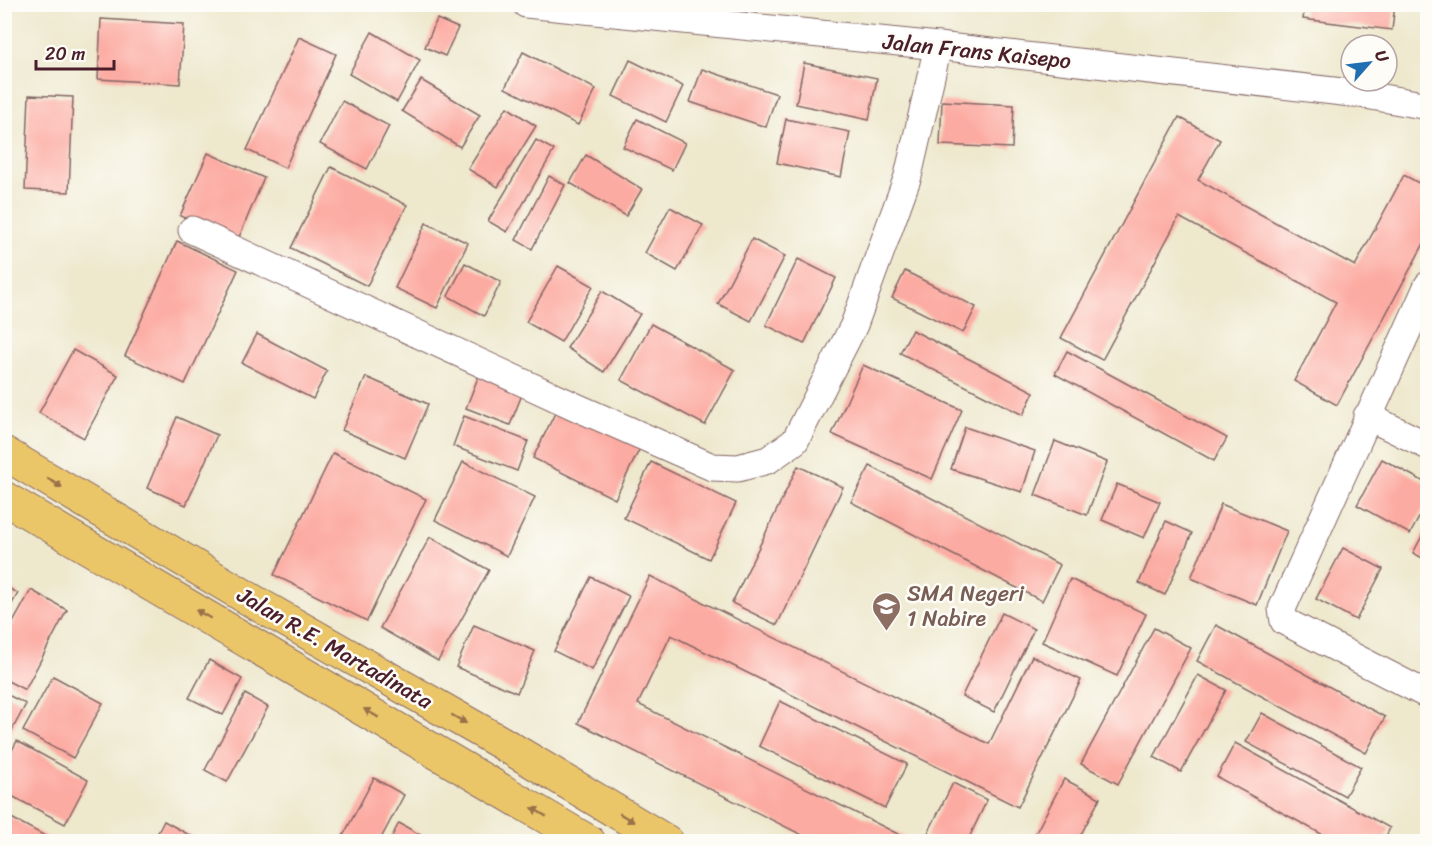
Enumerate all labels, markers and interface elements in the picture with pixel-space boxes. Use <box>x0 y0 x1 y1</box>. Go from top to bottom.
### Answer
street label: Jalan Frans Kaisepo <box>880 22 1073 80</box>
scale bar <box>36 33 114 71</box>
north arrow <box>1339 33 1399 93</box>
text: 20 m <box>45 38 85 70</box>
text: U <box>1367 45 1398 69</box>
one-way arrow <box>47 477 63 488</box>
place label: SMA Negeri 1 Nabire <box>907 574 1025 638</box>
street label: Jalan R.E. Martadinata <box>229 575 441 721</box>
school or university icon: SMA Negeri 1 Nabire <box>870 590 902 632</box>
one-way arrow <box>194 609 211 619</box>
one-way arrow <box>363 707 379 718</box>
one-way arrow <box>451 714 468 724</box>
one-way arrow <box>531 806 547 817</box>
one-way arrow <box>619 812 635 823</box>

